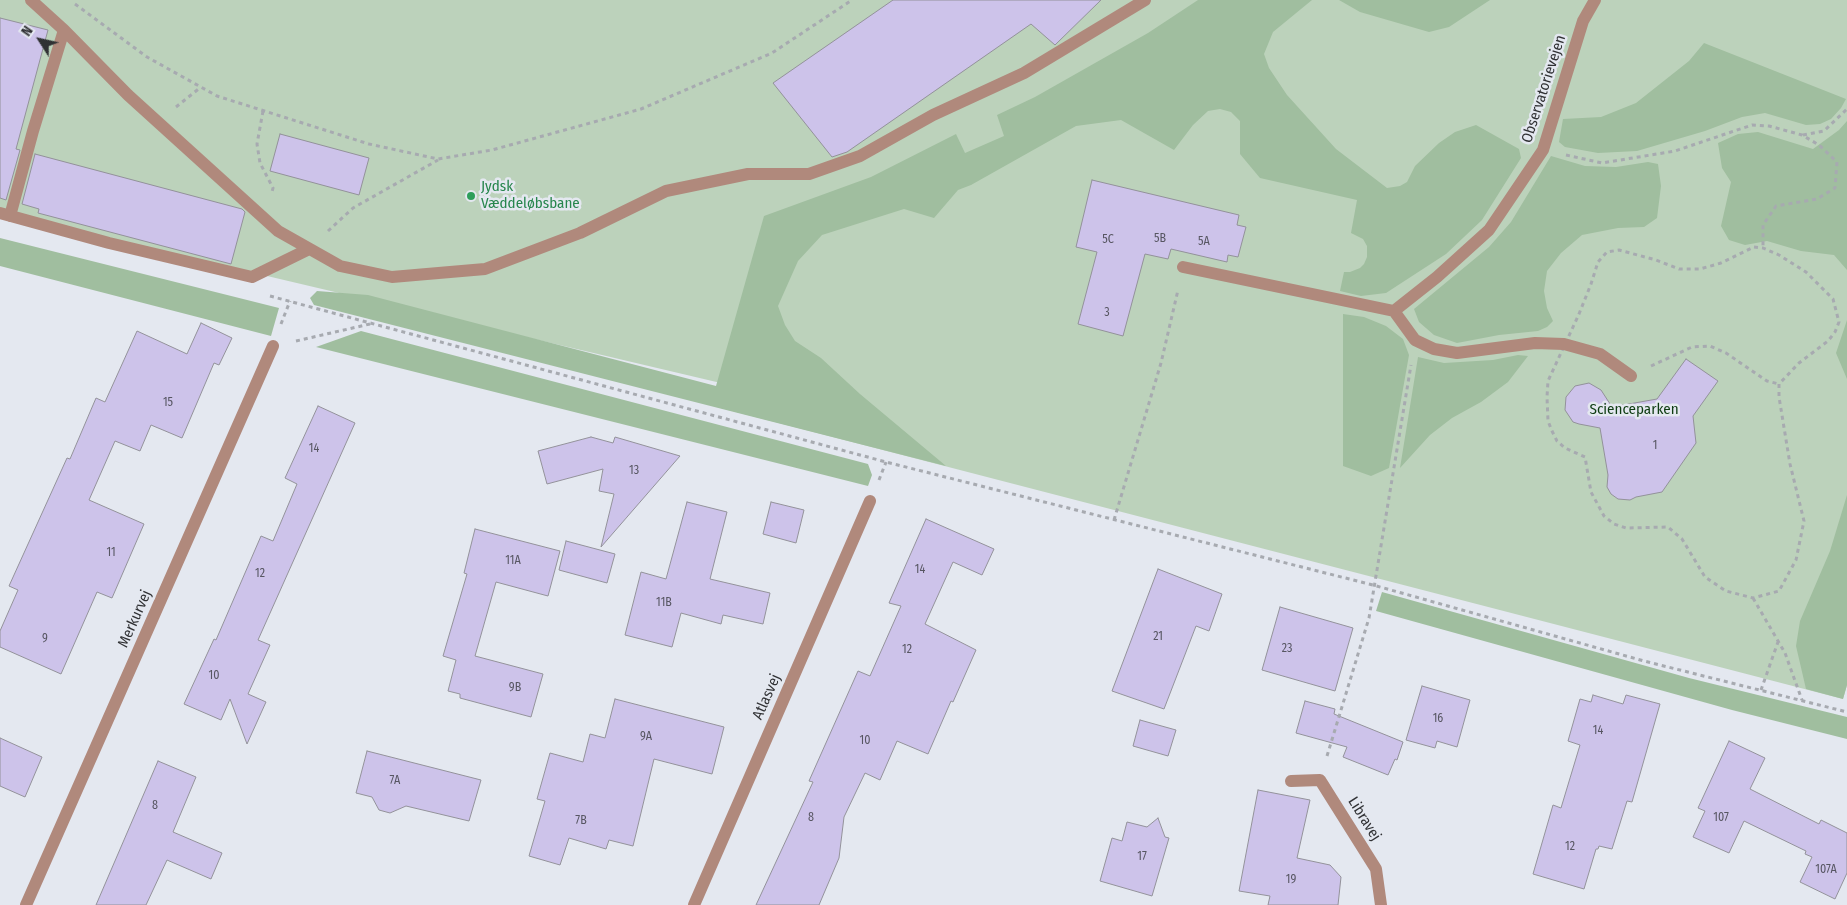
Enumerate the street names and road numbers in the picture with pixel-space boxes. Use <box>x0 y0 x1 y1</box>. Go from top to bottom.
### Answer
street label: Observatorievejen <box>1518 33 1570 145</box>
street label: Merkurvej <box>114 587 156 651</box>
street label: Atlasvej <box>749 672 785 722</box>
street label: Libravej <box>1344 794 1384 844</box>

